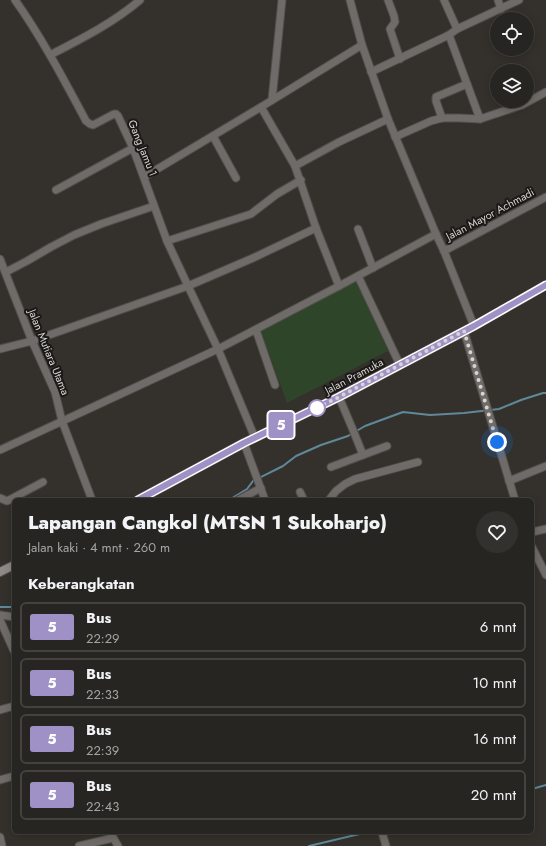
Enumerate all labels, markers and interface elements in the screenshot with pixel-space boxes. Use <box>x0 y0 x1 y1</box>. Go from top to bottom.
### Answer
map controls <box>490 12 534 108</box>
button: locate <box>490 12 534 56</box>
button: layers <box>490 64 534 108</box>
street label: Gang Jamu 1 <box>124 117 162 179</box>
street label: Jalan Mayor Achmadi <box>441 184 537 245</box>
street label: Jalan Mutiara Utama <box>24 305 74 397</box>
street label: Jalan Pramuka <box>320 354 386 399</box>
unlabelled marker <box>308 399 326 417</box>
line badge: 5 <box>268 412 294 438</box>
text: 5 <box>276 415 286 435</box>
your location <box>487 432 507 452</box>
text: Lapangan Cangkol (MTSN 1 Sukoharjo) <box>28 509 387 536</box>
button: heart <box>476 511 518 553</box>
text: Jalan kaki · 4 mnt · 260 m <box>28 538 170 557</box>
text: Keberangkatan <box>28 573 135 595</box>
text: Bus <box>86 607 111 629</box>
text: 6 mnt <box>480 616 516 638</box>
text: 5 <box>47 617 57 637</box>
text: 22:29 <box>86 629 120 648</box>
text: Bus <box>86 663 111 685</box>
text: 10 mnt <box>473 672 516 694</box>
text: 5 <box>47 673 57 693</box>
text: 22:33 <box>86 685 119 704</box>
text: Bus <box>86 719 111 741</box>
text: 16 mnt <box>473 728 516 750</box>
text: 5 <box>47 729 57 749</box>
text: 22:39 <box>86 741 119 760</box>
text: Bus <box>86 775 111 797</box>
text: 20 mnt <box>471 784 516 806</box>
text: 5 <box>47 785 57 805</box>
text: 22:43 <box>86 797 119 816</box>

